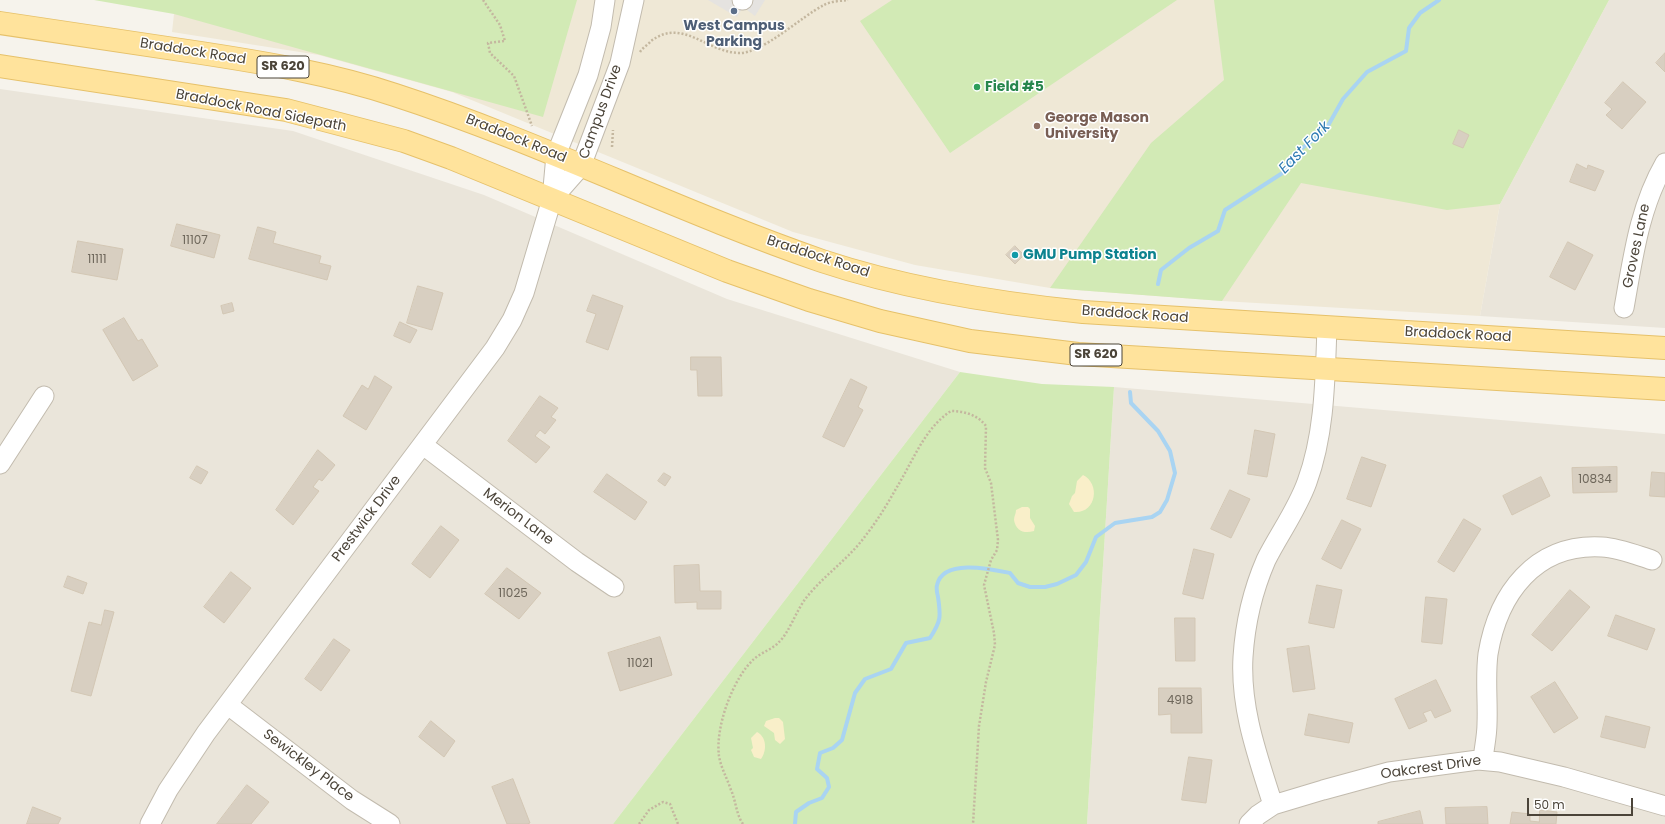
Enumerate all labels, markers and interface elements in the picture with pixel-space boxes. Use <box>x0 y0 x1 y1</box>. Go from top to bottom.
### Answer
marker: West Campus Parking <box>729 6 739 16</box>
place label: West Campus Parking <box>683 18 785 50</box>
street label: Braddock Road <box>139 35 247 69</box>
road number: SR 620 <box>257 56 309 78</box>
street label: Campus Drive <box>576 62 626 162</box>
place label: Field #5 <box>985 79 1044 95</box>
marker: Field #5 <box>972 82 982 92</box>
street label: Braddock Road Sidepath <box>174 86 348 136</box>
place label: George Mason University <box>1045 110 1149 142</box>
street label: Braddock Road <box>463 111 569 167</box>
water label: East Fork <box>1276 118 1334 178</box>
marker: George Mason University <box>1032 121 1042 131</box>
street label: Groves Lane <box>1620 202 1654 290</box>
street label: Braddock Road <box>765 232 871 282</box>
house number: 11107 <box>182 234 208 248</box>
place label: GMU Pump Station <box>1023 247 1157 263</box>
marker: GMU Pump Station <box>1010 250 1020 260</box>
house number: 11111 <box>87 253 107 267</box>
street label: Braddock Road <box>1081 303 1189 327</box>
street label: Braddock Road <box>1404 324 1512 346</box>
road number: SR 620 <box>1070 344 1122 366</box>
street label: Prestwick Drive <box>329 472 405 566</box>
house number: 10834 <box>1578 473 1612 487</box>
street label: Merion Lane <box>479 485 557 549</box>
house number: 11025 <box>498 587 528 601</box>
house number: 11021 <box>627 657 653 671</box>
house number: 4918 <box>1167 694 1193 708</box>
street label: Sewickley Place <box>259 726 357 806</box>
street label: Oakcrest Drive <box>1380 753 1482 783</box>
scale bar <box>1529 790 1635 816</box>
text: 50 m <box>1534 796 1565 813</box>

